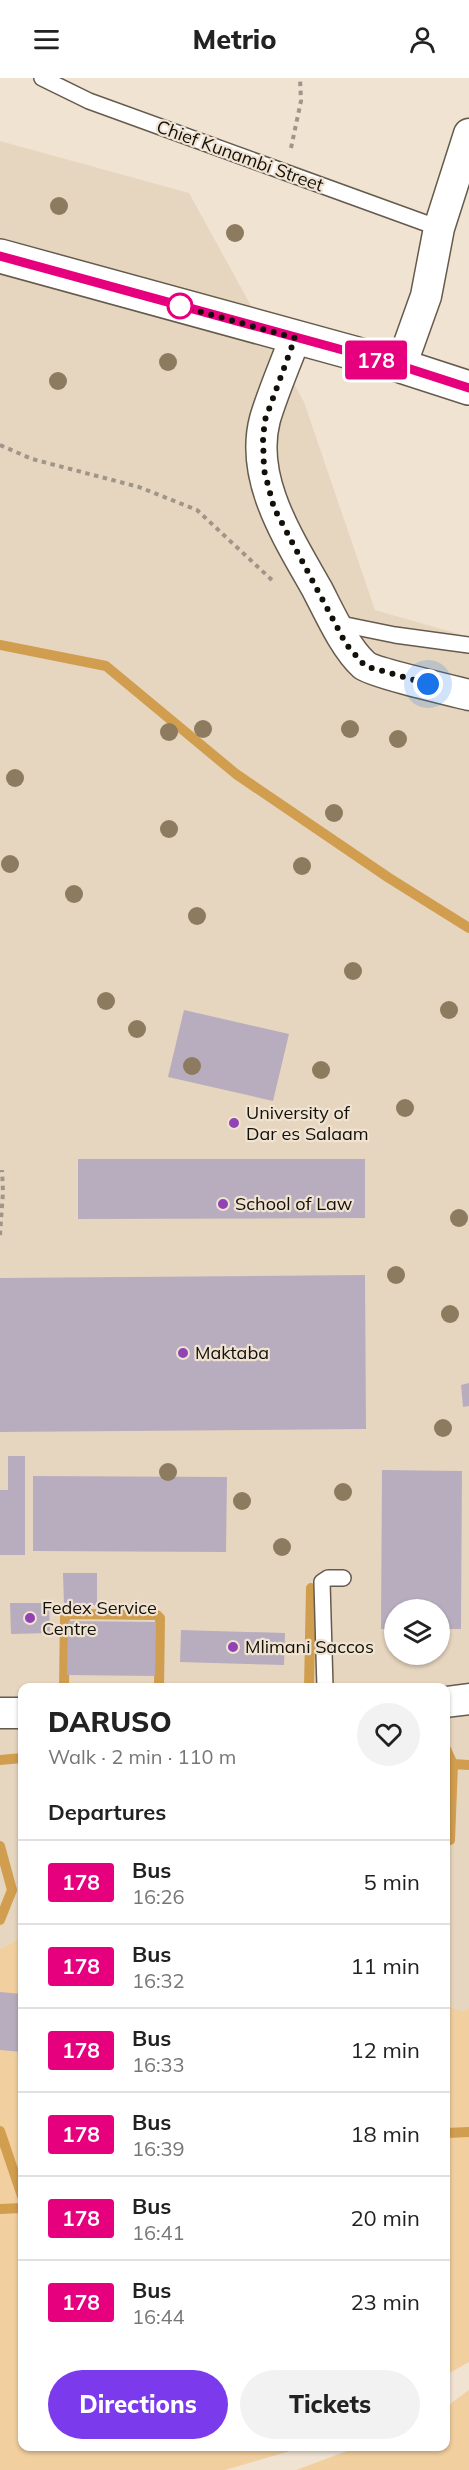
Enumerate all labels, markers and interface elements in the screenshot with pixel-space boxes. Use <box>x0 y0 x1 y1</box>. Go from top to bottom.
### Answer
text: Metrio <box>193 22 276 56</box>
icon: menu <box>30 23 63 56</box>
icon: person <box>406 23 439 56</box>
street label: Chief Kunambi Street <box>154 115 327 196</box>
unlabelled marker <box>167 293 193 319</box>
line badge: 178 <box>342 340 410 380</box>
text: 178 <box>357 347 395 373</box>
your location <box>413 669 443 699</box>
place label: University of Dar es Salaam <box>246 1101 369 1145</box>
marker: University of Dar es Salaam <box>227 1116 241 1130</box>
place label: School of Law <box>235 1192 353 1215</box>
marker: School of Law <box>216 1197 230 1211</box>
place label: Maktaba <box>195 1341 269 1364</box>
marker: Maktaba <box>176 1346 190 1360</box>
place label: Fedex Service Centre <box>42 1596 157 1640</box>
map controls <box>384 1599 450 1665</box>
button: layers <box>384 1599 450 1665</box>
marker: Fedex Service Centre <box>23 1611 37 1625</box>
place label: Mlimani Saccos <box>245 1635 374 1658</box>
marker: Mlimani Saccos <box>226 1640 240 1654</box>
button: heart <box>357 1703 420 1766</box>
text: DARUSO <box>48 1704 172 1739</box>
text: Walk · 2 min · 110 m <box>48 1744 236 1769</box>
text: Departures <box>48 1798 166 1826</box>
text: Bus <box>132 1856 171 1884</box>
text: 5 min <box>364 1868 420 1896</box>
text: 178 <box>62 1869 100 1895</box>
text: 16:26 <box>132 1884 185 1909</box>
text: Bus <box>132 1940 171 1968</box>
text: 11 min <box>350 1952 420 1980</box>
text: 178 <box>62 1953 100 1979</box>
text: 16:32 <box>132 1968 185 1993</box>
text: Bus <box>132 2024 171 2052</box>
text: 12 min <box>350 2036 420 2064</box>
text: 178 <box>62 2037 100 2063</box>
text: 16:33 <box>132 2052 185 2077</box>
text: Bus <box>132 2108 171 2136</box>
text: 18 min <box>350 2120 420 2148</box>
text: 178 <box>62 2121 100 2147</box>
text: 16:39 <box>132 2136 185 2161</box>
text: Bus <box>132 2192 171 2220</box>
text: 20 min <box>350 2204 420 2232</box>
text: 178 <box>62 2205 100 2231</box>
text: 16:41 <box>132 2220 185 2245</box>
text: Bus <box>132 2276 171 2304</box>
text: 23 min <box>350 2288 420 2316</box>
text: 178 <box>62 2289 100 2315</box>
text: 16:44 <box>132 2304 185 2329</box>
button: Directions <box>48 2370 228 2439</box>
button: Tickets <box>240 2370 420 2439</box>

